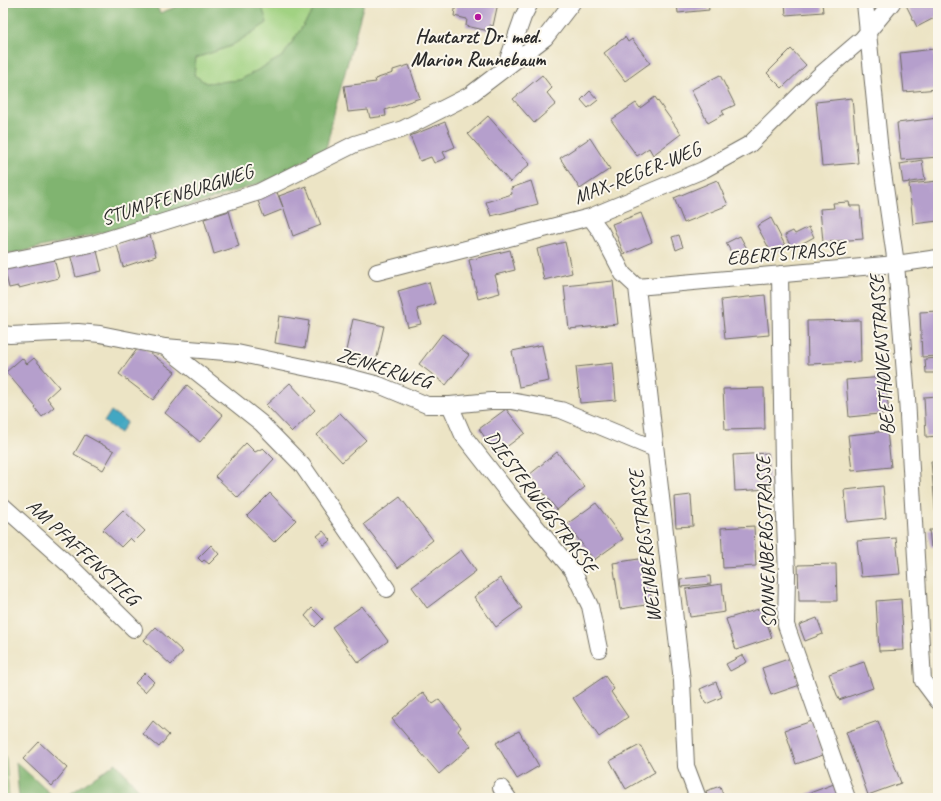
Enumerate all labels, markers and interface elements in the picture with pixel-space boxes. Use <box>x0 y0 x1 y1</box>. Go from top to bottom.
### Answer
marker: Hautarzt Dr. med. Marion Runnebaum <box>473 12 483 22</box>
place label: Hautarzt Dr. med. Marion Runnebaum <box>411 24 547 72</box>
street label: MAX-REGER-WEG <box>570 135 706 210</box>
street label: STUMPFENBURGWEG <box>98 158 258 231</box>
street label: EBERTSTRASSE <box>726 235 849 271</box>
street label: BEETHOVENSTRASSE <box>864 271 900 436</box>
street label: ZENKERWEG <box>334 342 437 395</box>
street label: DIESTERWEGSTRASSE <box>479 426 605 581</box>
street label: SONNENBERGSTRASSE <box>750 452 782 629</box>
street label: WEINBERGSTRASSE <box>623 465 667 624</box>
street label: AM PFAFFENSTIEG <box>21 493 147 613</box>

